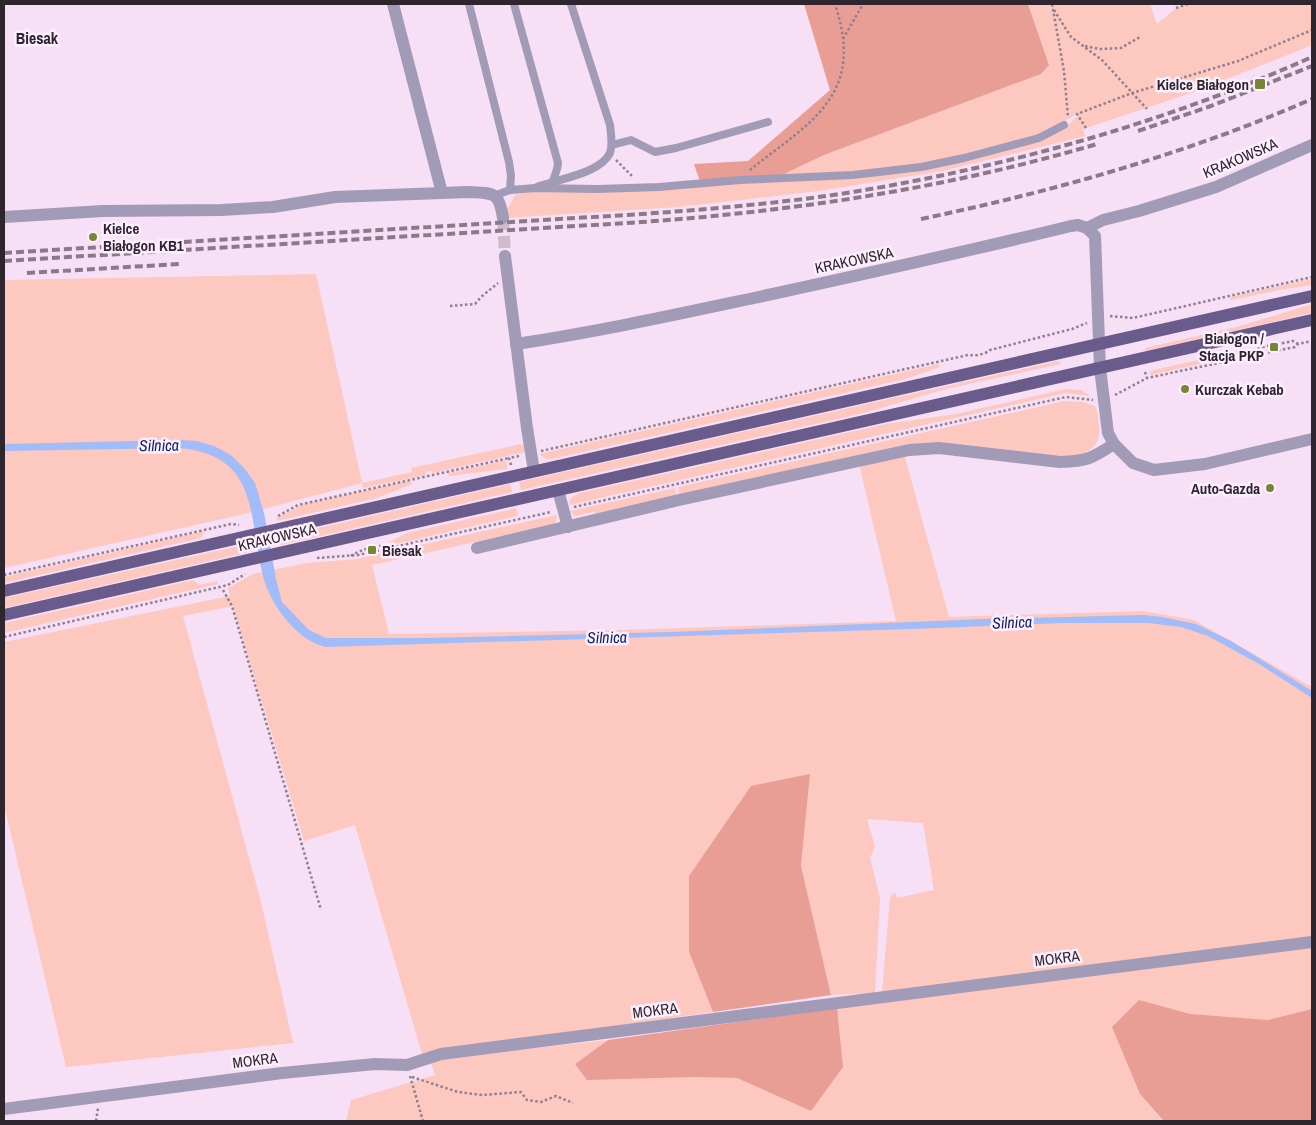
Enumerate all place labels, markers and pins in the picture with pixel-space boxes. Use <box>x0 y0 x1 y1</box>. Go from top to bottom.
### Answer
place label: Kielce Białogon <box>1157 74 1249 95</box>
marker: Kielce Białogon <box>1253 77 1267 91</box>
place label: Kielce Białogon KB1 <box>103 218 184 256</box>
marker: Kielce Białogon KB1 <box>87 231 99 243</box>
place label: Białogon / Stacja PKP <box>1199 328 1265 366</box>
marker: Białogon / Stacja PKP <box>1268 341 1280 353</box>
place label: Kurczak Kebab <box>1195 379 1284 400</box>
marker: Kurczak Kebab <box>1179 383 1191 395</box>
place label: Auto-Gazda <box>1191 478 1260 499</box>
marker: Auto-Gazda <box>1264 482 1276 494</box>
place label: Biesak <box>382 540 422 561</box>
marker: Biesak <box>366 544 378 556</box>

